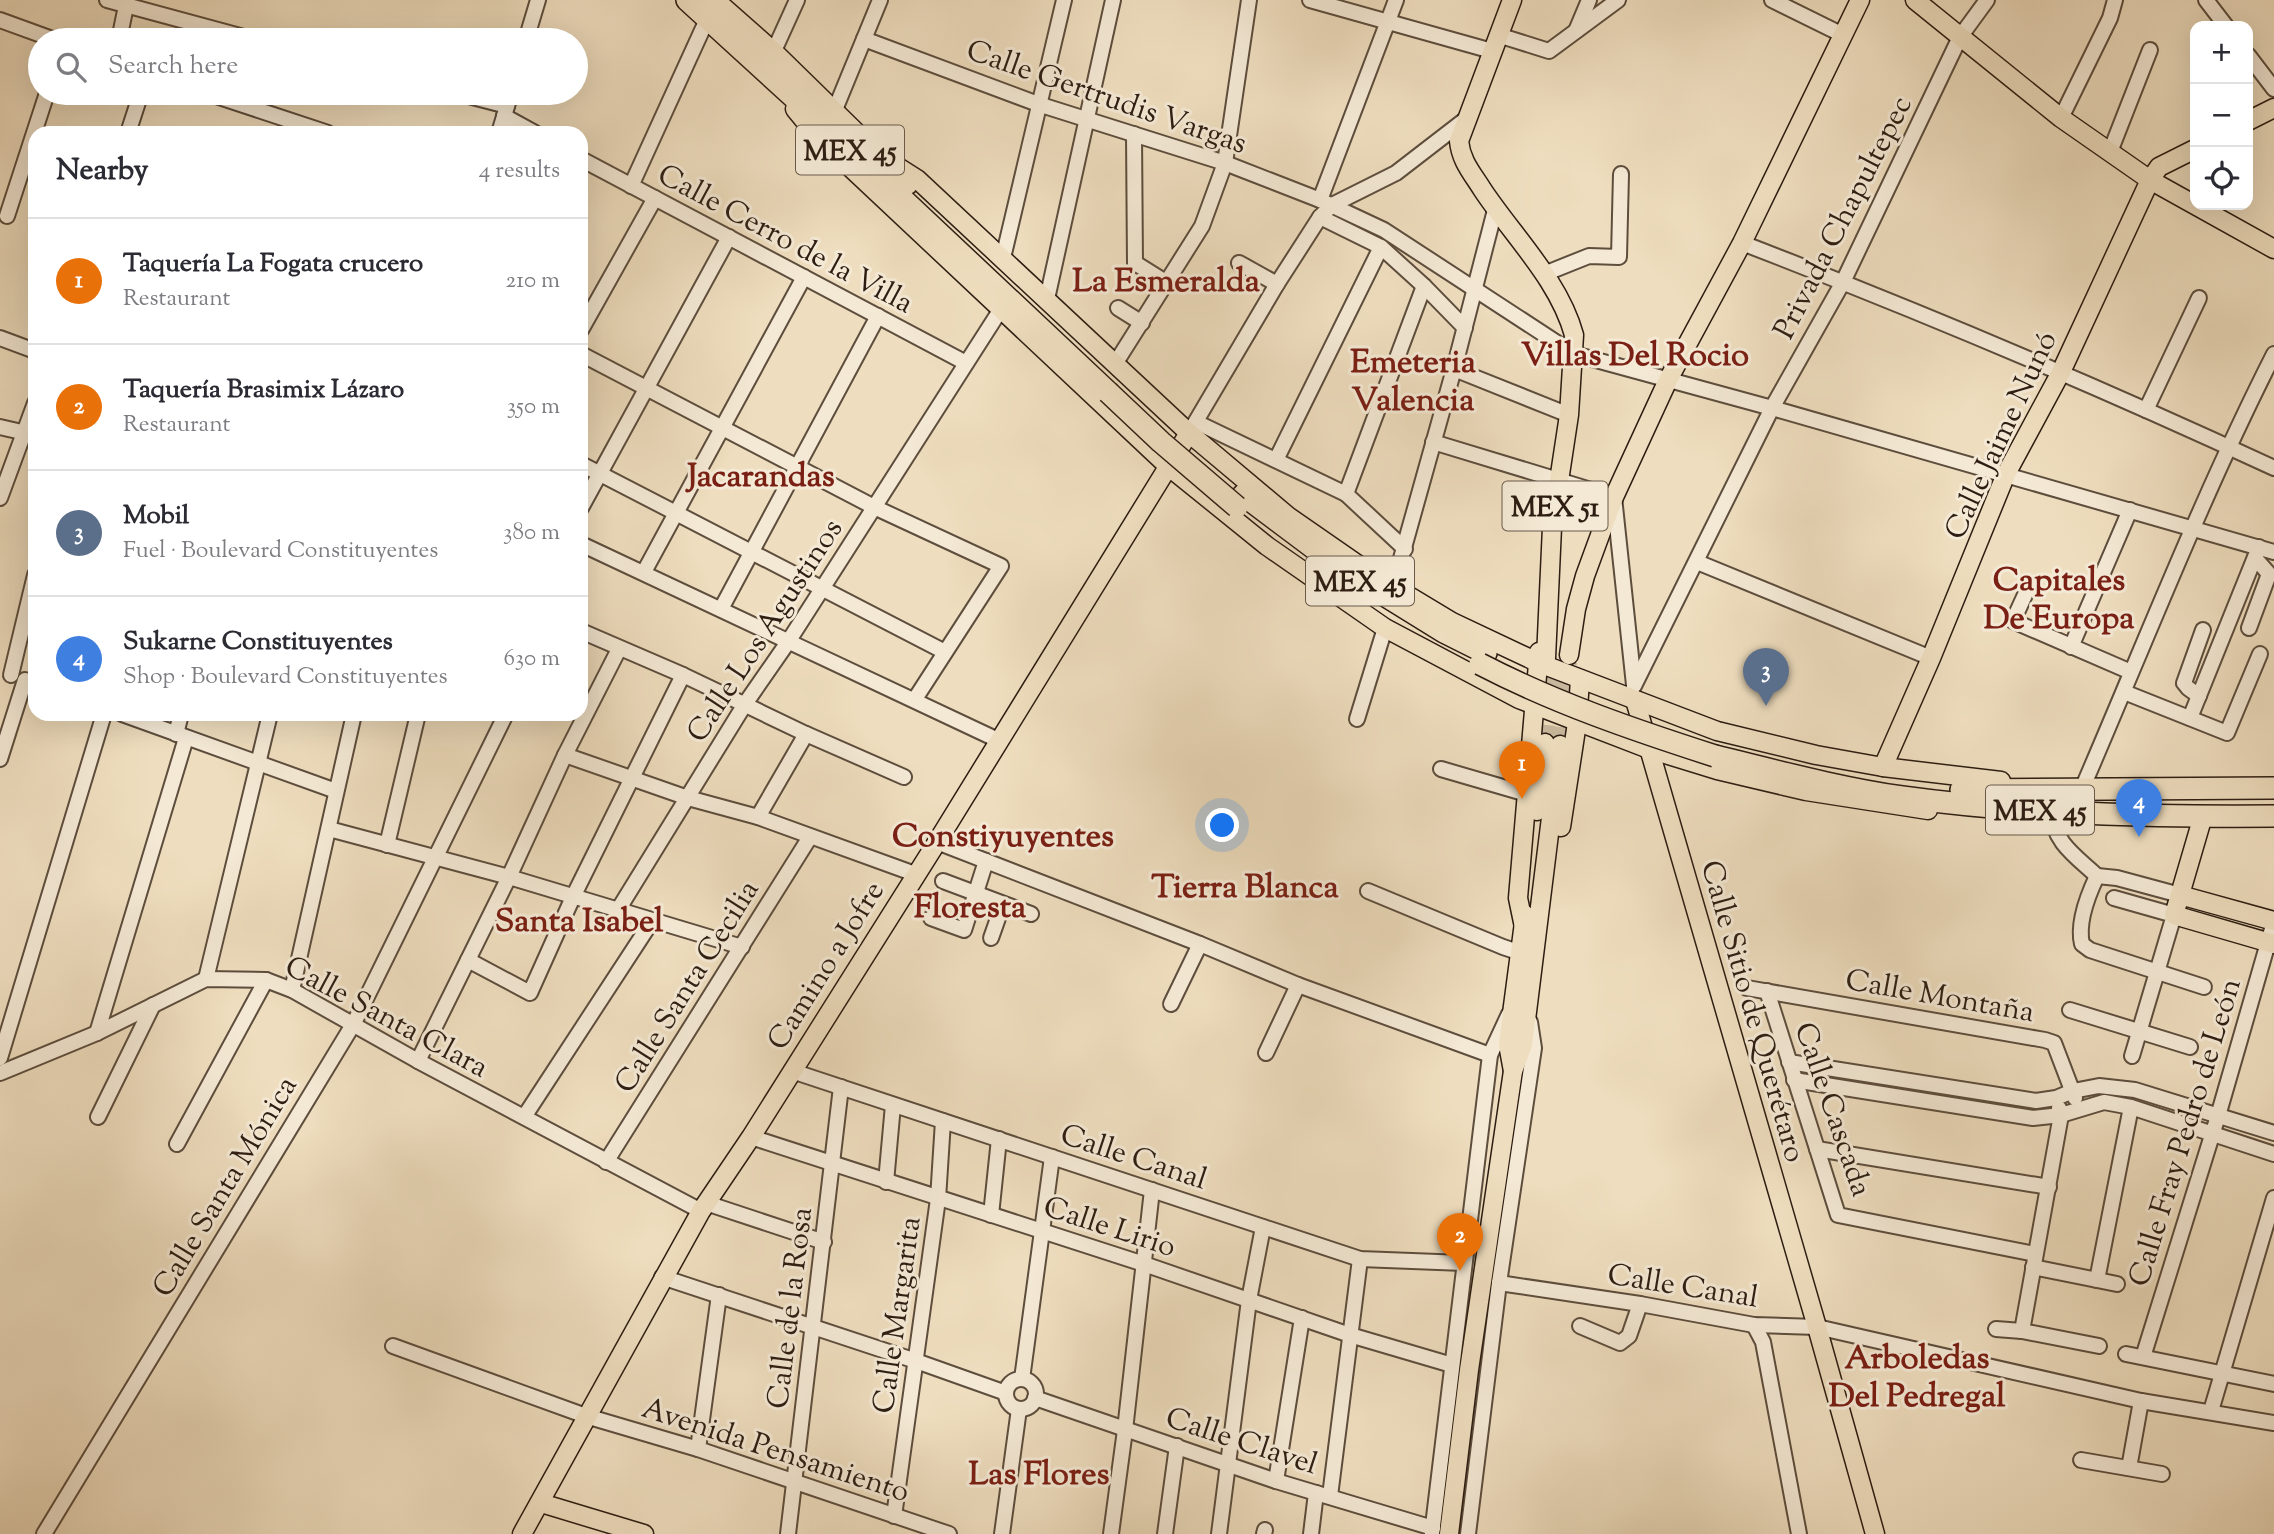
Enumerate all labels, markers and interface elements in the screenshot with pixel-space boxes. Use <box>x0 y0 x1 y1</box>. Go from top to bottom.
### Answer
map controls <box>2190 21 2253 210</box>
button: + <box>2190 21 2253 84</box>
search box <box>28 28 588 105</box>
street label: Calle Gertrudis Vargas <box>960 30 1252 167</box>
icon: search <box>52 48 90 86</box>
text: Search here <box>108 48 238 85</box>
button: − <box>2190 84 2253 147</box>
street label: Privada Chapultepec <box>1764 89 1924 347</box>
road number: MEX 45 <box>796 125 904 174</box>
button: locate <box>2190 147 2253 210</box>
text: Nearby <box>56 150 148 193</box>
text: 4 results <box>479 155 560 188</box>
street label: Calle Cerro de la Villa <box>649 155 921 326</box>
text: Taquería La Fogata crucero <box>123 246 423 283</box>
district label: La Esmeralda <box>1072 259 1261 307</box>
text: 1 <box>75 265 83 298</box>
text: 210 m <box>506 265 560 298</box>
text: Restaurant <box>123 283 230 316</box>
street label: Calle Jaime Nunó <box>1935 325 2069 547</box>
district label: Villas Del Rocio <box>1521 333 1749 381</box>
district label: Emeteria Valencia <box>1350 340 1477 426</box>
text: Taquería Brasimix Lázaro <box>123 372 404 409</box>
text: 2 <box>74 391 84 424</box>
text: 350 m <box>507 391 560 424</box>
text: Restaurant <box>123 409 230 442</box>
district label: Jacarandas <box>684 454 835 502</box>
road number: MEX 51 <box>1502 482 1608 530</box>
text: Mobil <box>123 498 189 535</box>
street label: Calle Los Agustinos <box>678 511 855 752</box>
text: 3 <box>74 517 84 550</box>
text: 380 m <box>503 517 560 550</box>
text: Fuel · Boulevard Constituyentes <box>123 535 438 568</box>
road number: MEX 45 <box>1306 556 1414 606</box>
district label: Capitales De Europa <box>1983 558 2135 644</box>
text: Sukarne Constituyentes <box>123 624 393 661</box>
text: 4 <box>73 643 85 676</box>
text: 630 m <box>503 643 560 676</box>
pin: 3 <box>1743 648 1789 706</box>
text: Shop · Boulevard Constituyentes <box>123 661 448 694</box>
pin: 1 <box>1499 741 1545 799</box>
pin: 4 <box>2116 779 2162 837</box>
road number: MEX 45 <box>1986 786 2094 834</box>
your location <box>1205 808 1239 842</box>
district label: Constiyuyentes <box>892 814 1114 862</box>
street label: Calle Sitio de Querétaro <box>1688 856 1815 1168</box>
district label: Tierra Blanca <box>1151 865 1340 913</box>
street label: Calle Santa Cecilia <box>605 872 771 1102</box>
street label: Camino a Jofre <box>758 873 896 1059</box>
district label: Floresta <box>914 885 1027 933</box>
district label: Santa Isabel <box>495 899 664 947</box>
street label: Calle Santa Clara <box>276 946 495 1090</box>
street label: Calle Montaña <box>1842 960 2038 1035</box>
street label: Calle Fray Pedro de León <box>2119 973 2254 1292</box>
street label: Calle Cascada <box>1782 1017 1882 1203</box>
street label: Calle Santa Mónica <box>143 1068 309 1306</box>
street label: Calle Canal <box>1054 1114 1212 1202</box>
street label: Calle Lirio <box>1037 1187 1181 1270</box>
street label: Calle de la Rosa <box>758 1205 825 1412</box>
pin: 2 <box>1437 1213 1483 1271</box>
street label: Calle Margarita <box>863 1214 934 1417</box>
street label: Calle Canal <box>1604 1254 1761 1321</box>
district label: Arboledas Del Pedregal <box>1829 1336 2006 1422</box>
street label: Avenida Pensamiento <box>636 1388 915 1515</box>
street label: Calle Clavel <box>1160 1398 1323 1487</box>
district label: Las Flores <box>968 1452 1110 1500</box>

